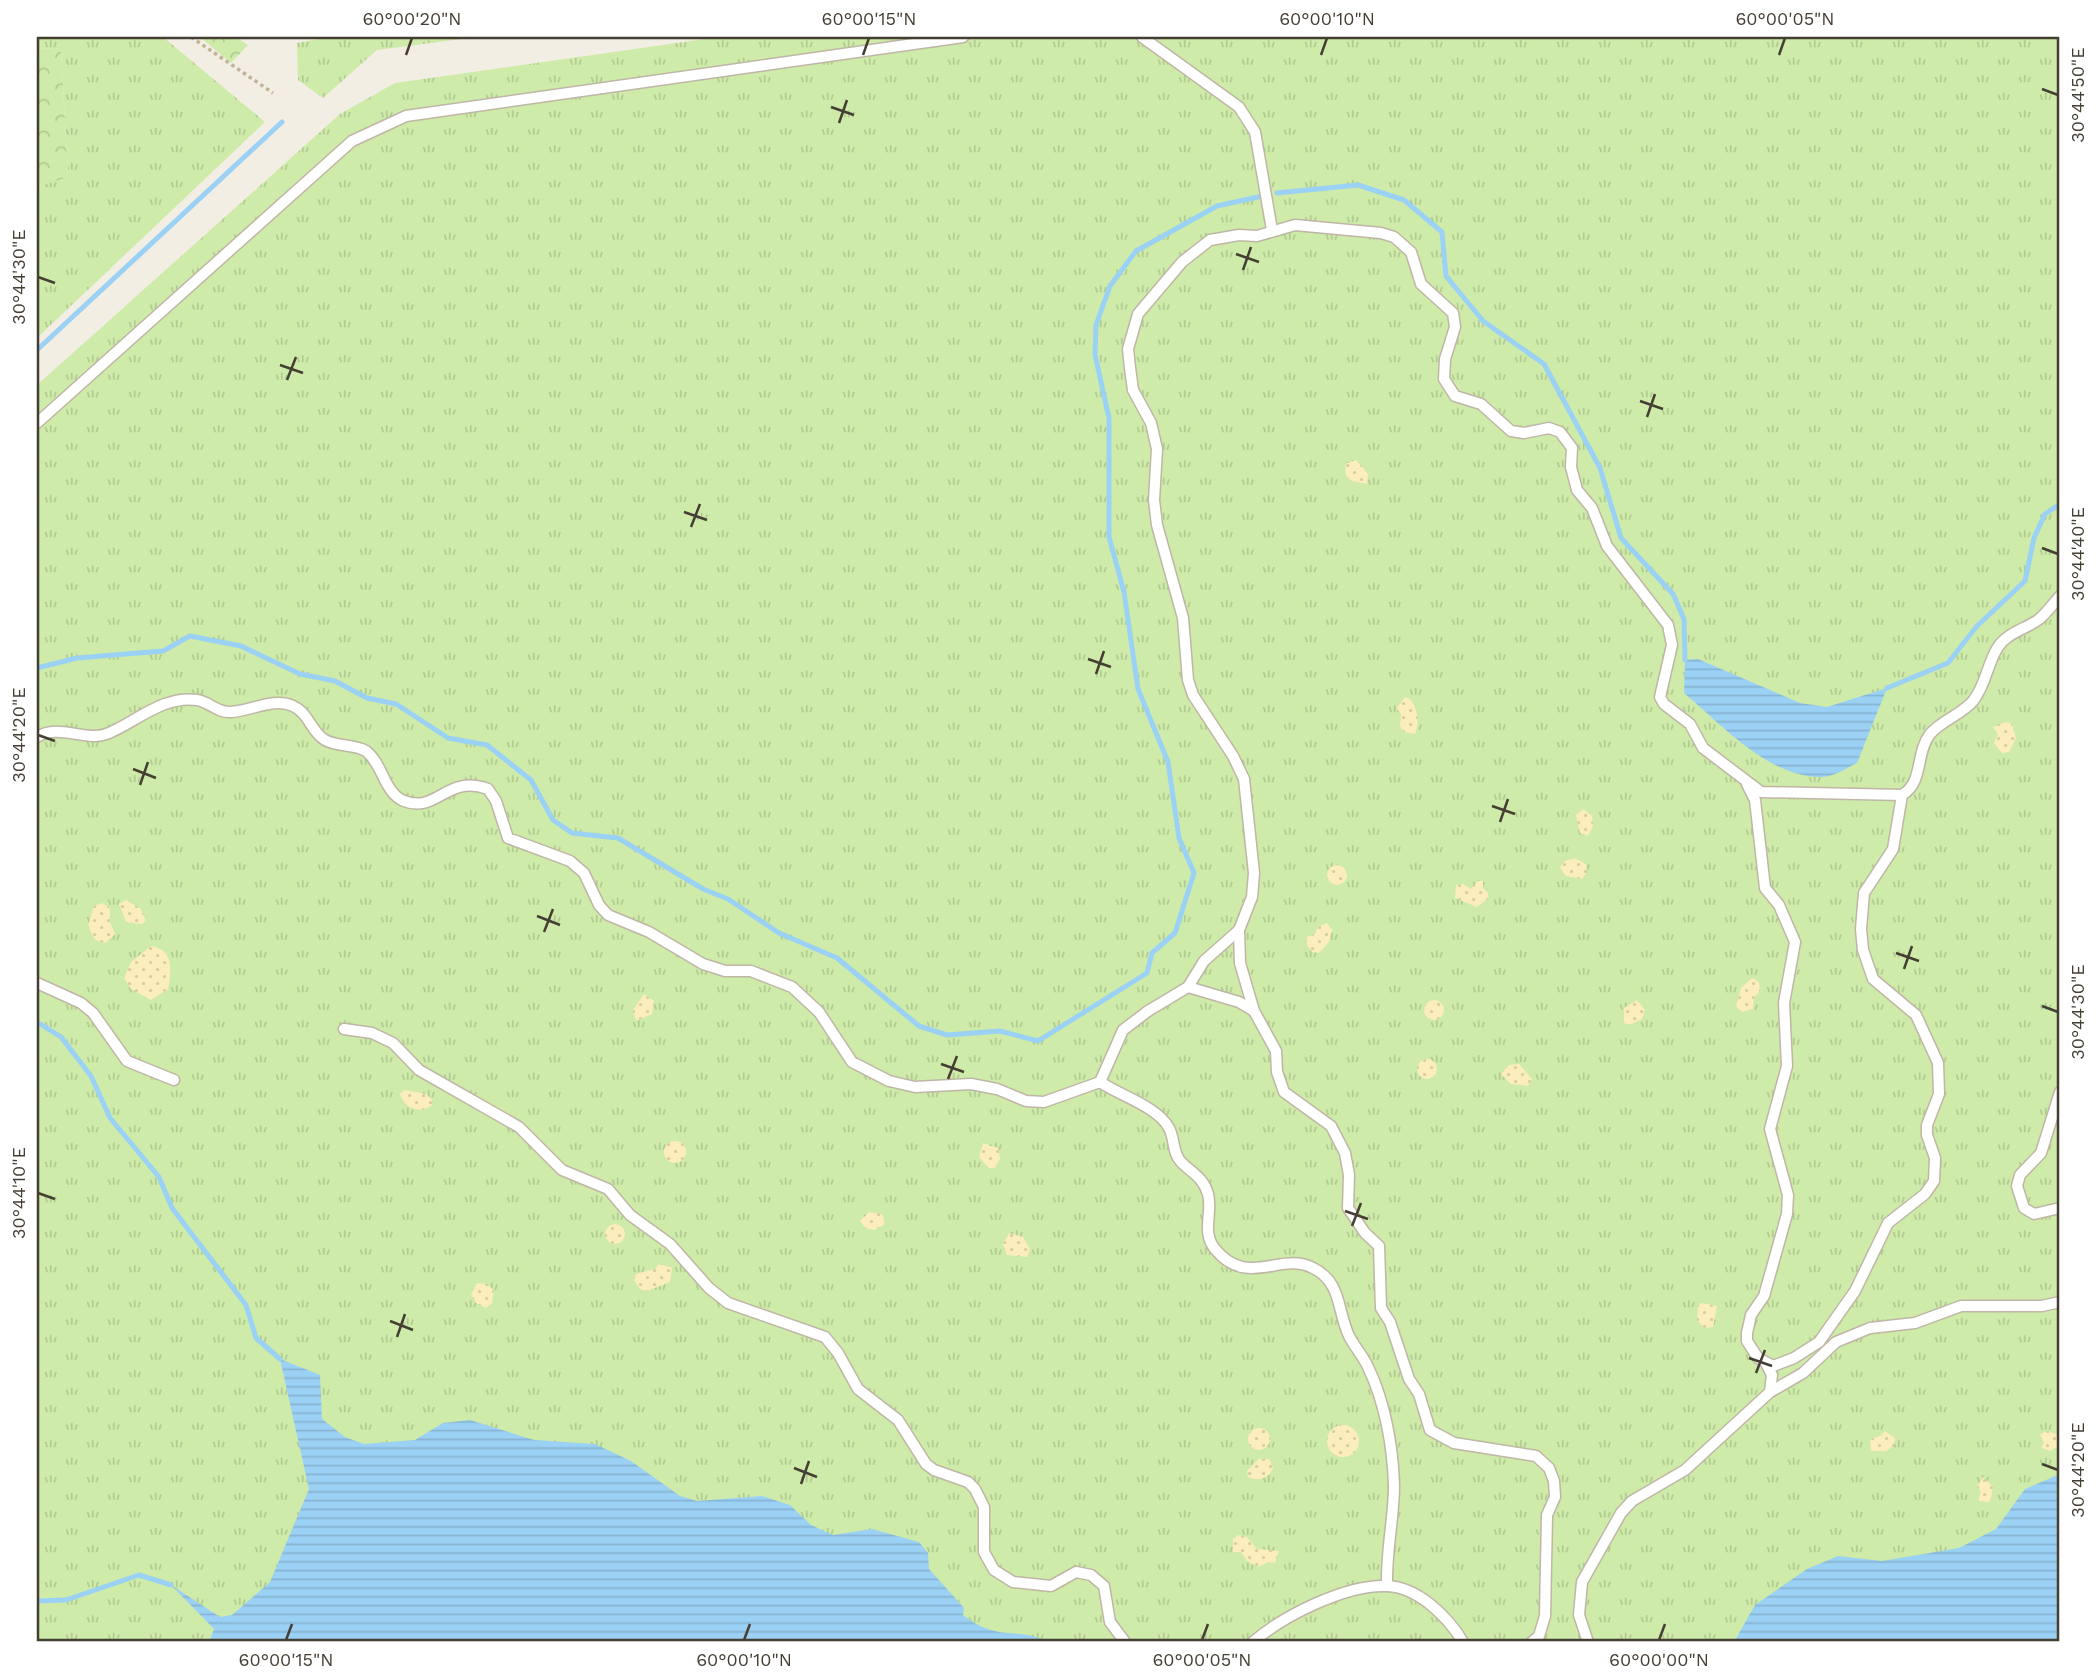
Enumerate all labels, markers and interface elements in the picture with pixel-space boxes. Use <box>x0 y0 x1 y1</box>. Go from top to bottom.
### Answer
text: 60°00'20"N <box>362 8 462 29</box>
text: 60°00'15"N <box>822 8 917 29</box>
text: 60°00'10"N <box>1279 8 1375 29</box>
text: 60°00'05"N <box>1735 8 1835 29</box>
text: 30°44'50"E <box>2067 47 2088 143</box>
text: 30°44'30"E <box>8 229 29 325</box>
text: 30°44'40"E <box>2067 507 2088 601</box>
text: 30°44'20"E <box>8 687 29 783</box>
text: 30°44'30"E <box>2067 964 2088 1060</box>
text: 30°44'10"E <box>8 1147 29 1239</box>
text: 30°44'20"E <box>2067 1422 2088 1518</box>
text: 60°00'15"N <box>239 1649 334 1670</box>
text: 60°00'10"N <box>696 1649 792 1670</box>
text: 60°00'05"N <box>1152 1649 1252 1670</box>
text: 60°00'00"N <box>1609 1649 1709 1670</box>

